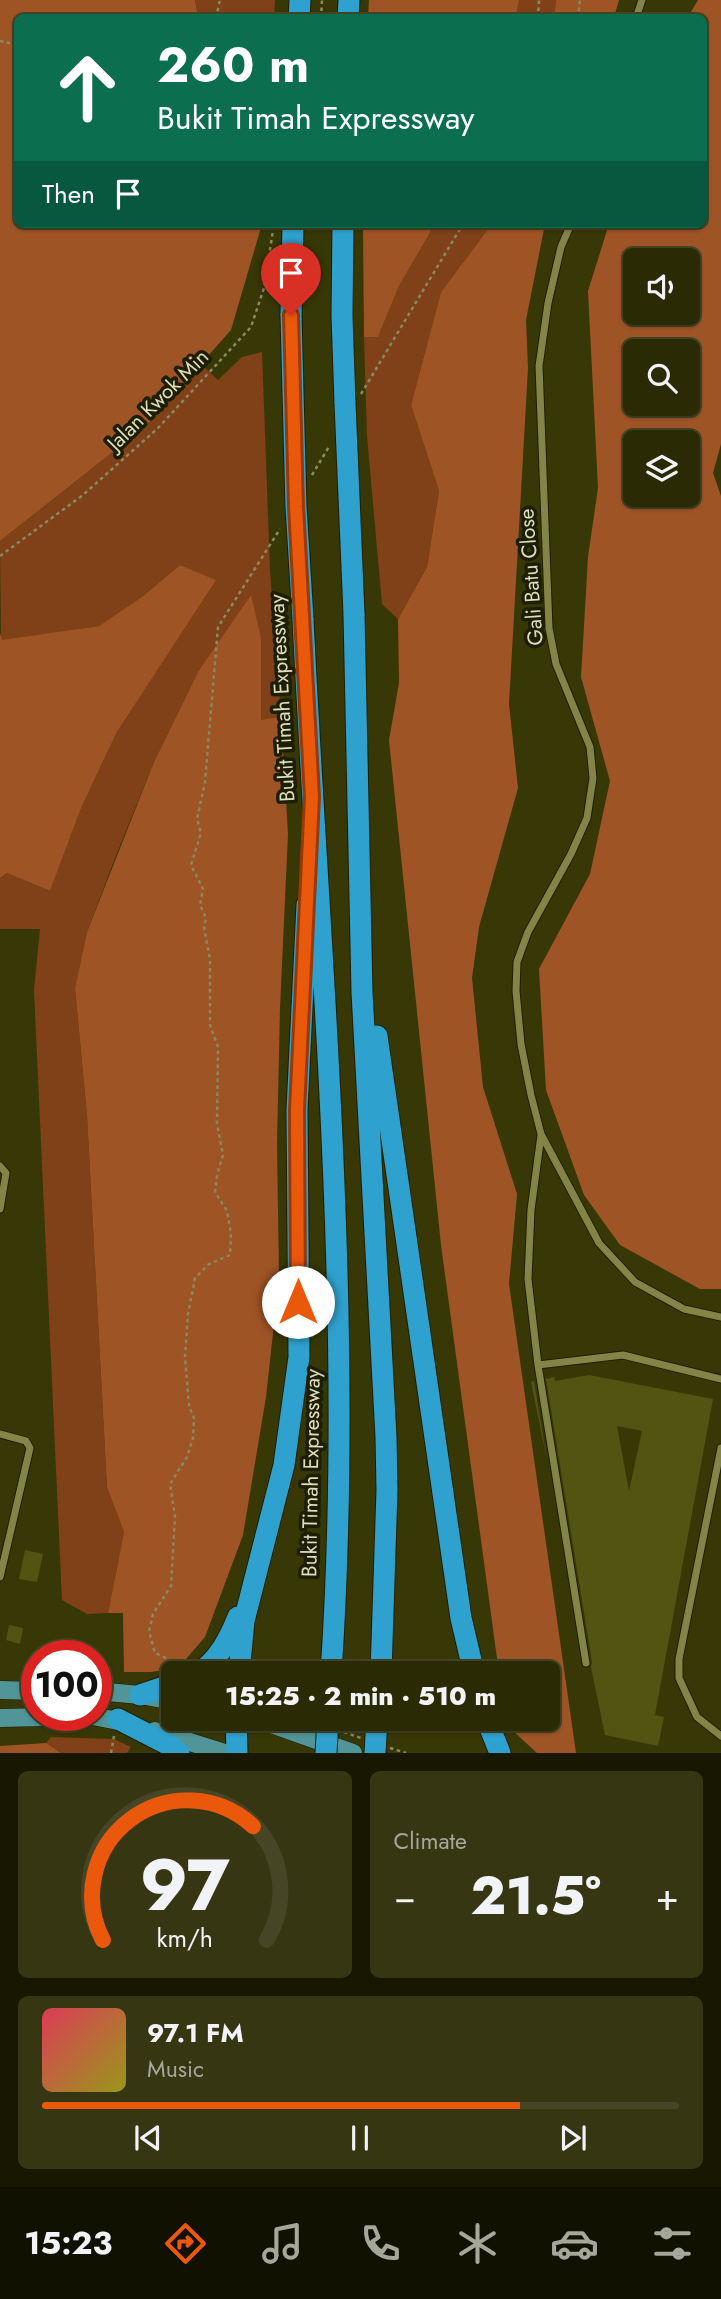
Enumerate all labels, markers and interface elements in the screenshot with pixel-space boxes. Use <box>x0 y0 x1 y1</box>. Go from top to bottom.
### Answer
text: 260 m <box>157 30 309 100</box>
icon: ahead <box>42 42 133 133</box>
text: Bukit Timah Expressway <box>157 95 474 141</box>
text: Then <box>42 175 95 213</box>
icon: arrive <box>109 175 147 213</box>
pin <box>261 243 321 315</box>
map controls <box>623 248 700 507</box>
button: sound <box>623 248 700 325</box>
icon: arrive <box>272 254 310 292</box>
button: search <box>623 339 700 416</box>
street label: Jalan Kwok Min <box>98 342 216 460</box>
button: layers <box>623 430 700 507</box>
street label: Gali Batu Close <box>511 507 551 646</box>
street label: Bukit Timah Expressway <box>262 593 302 803</box>
position arrow <box>261 1265 335 1339</box>
street label: Bukit Timah Expressway <box>294 1368 328 1577</box>
speed limit sign: 100 <box>21 1640 112 1731</box>
text: 15:25 · 2 min · 510 m <box>225 1677 496 1715</box>
text: Climate <box>394 1824 467 1858</box>
text: 97 <box>140 1833 230 1938</box>
text: 21.5° <box>471 1858 601 1934</box>
text: − <box>394 1869 416 1924</box>
text: + <box>656 1869 679 1924</box>
text: km/h <box>156 1920 213 1956</box>
text: 97.1 FM <box>147 2014 244 2052</box>
text: Music <box>147 2052 204 2086</box>
icon: previous <box>129 2119 167 2157</box>
icon: pause <box>341 2119 379 2157</box>
icon: next <box>554 2119 592 2157</box>
icon: directions <box>161 2219 210 2268</box>
icon: music <box>258 2219 307 2268</box>
icon: phone <box>356 2219 405 2268</box>
icon: climate <box>453 2219 502 2268</box>
icon: car <box>550 2219 599 2268</box>
icon: filters <box>648 2219 697 2268</box>
text: 15:23 <box>24 2220 112 2266</box>

